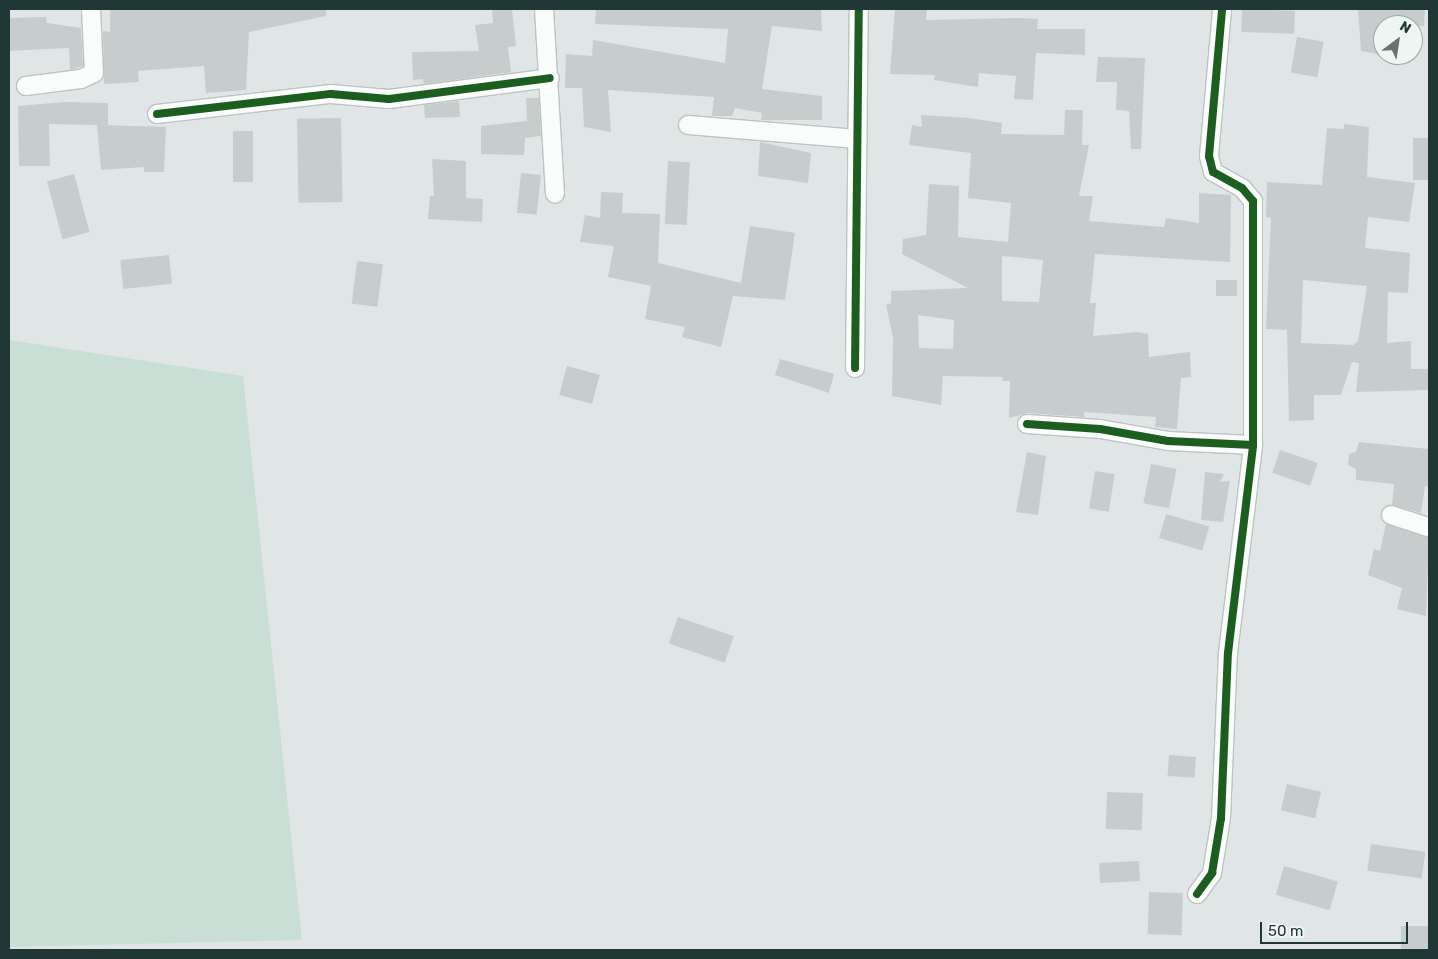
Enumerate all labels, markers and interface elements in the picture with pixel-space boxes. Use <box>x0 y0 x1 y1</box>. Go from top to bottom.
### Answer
north arrow <box>1373 15 1423 65</box>
text: N <box>1397 18 1414 37</box>
scale bar <box>1263 912 1410 944</box>
text: 50 m <box>1268 922 1303 940</box>

